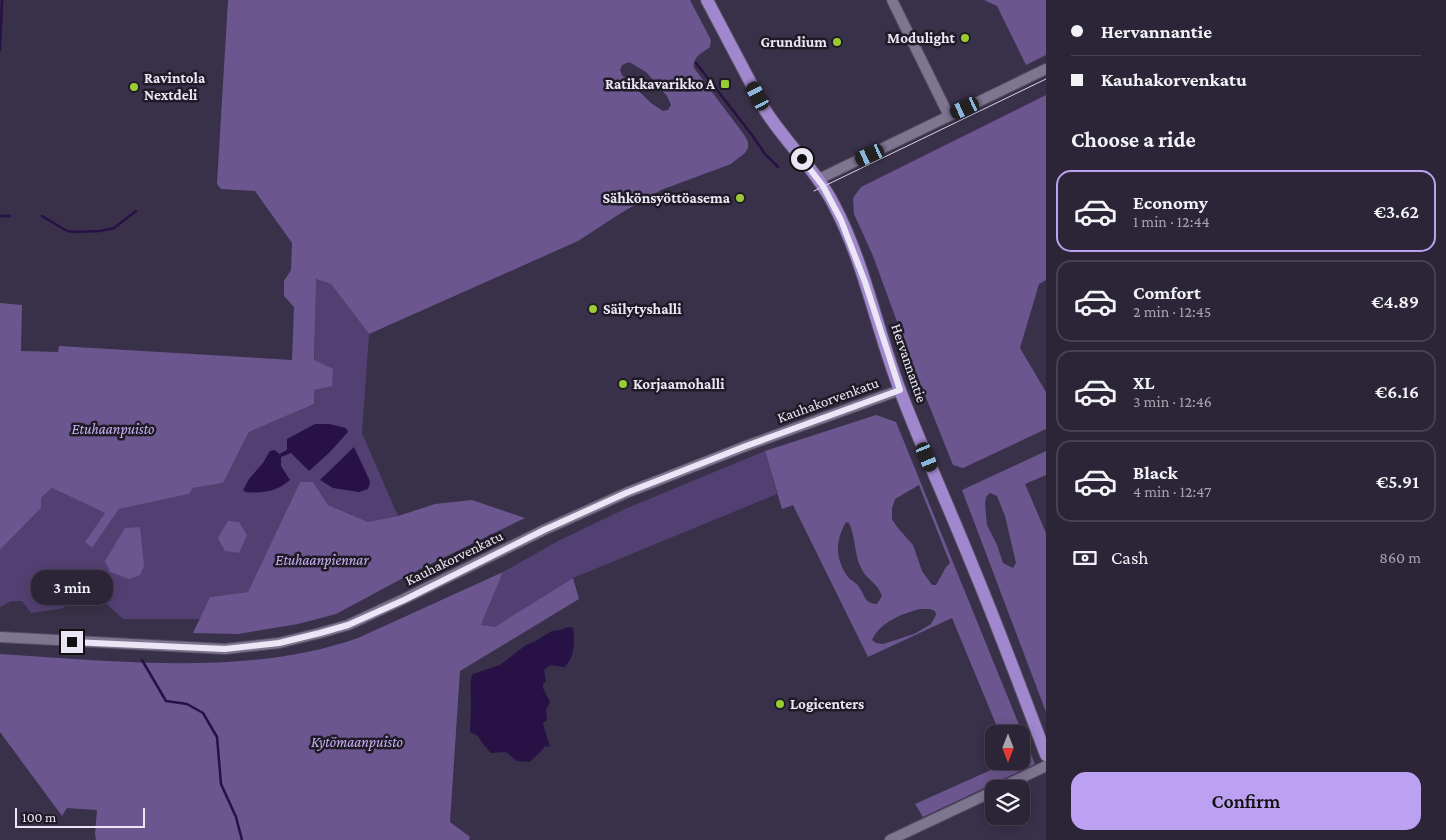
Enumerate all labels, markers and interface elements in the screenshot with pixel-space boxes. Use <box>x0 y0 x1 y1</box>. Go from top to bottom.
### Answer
text: Hervannantie <box>1101 21 1212 42</box>
place label: Modulight <box>887 30 956 46</box>
marker: Modulight <box>959 32 971 44</box>
place label: Grundium <box>760 34 827 50</box>
marker: Grundium <box>831 36 843 48</box>
text: Kauhakorvenkatu <box>1101 69 1247 90</box>
place label: Ravintola Nextdeli <box>144 70 206 103</box>
place label: Ratikkavarikko A <box>605 76 716 92</box>
marker: Ratikkavarikko A <box>719 78 731 90</box>
car <box>744 79 771 113</box>
marker: Ravintola Nextdeli <box>128 81 140 93</box>
car <box>948 95 981 121</box>
text: Choose a ride <box>1071 127 1196 152</box>
car <box>853 142 886 168</box>
route start <box>791 148 813 170</box>
icon: car <box>1073 189 1118 234</box>
place label: Sähkönsyöttöasema <box>602 190 731 206</box>
marker: Sähkönsyöttöasema <box>734 192 746 204</box>
text: Economy <box>1133 192 1208 213</box>
text: €3.62 <box>1374 201 1419 222</box>
text: 1 min · 12:44 <box>1133 213 1210 230</box>
icon: car <box>1073 279 1118 324</box>
text: Comfort <box>1133 282 1201 303</box>
text: €4.89 <box>1371 291 1419 312</box>
place label: Säilytyshalli <box>603 301 682 317</box>
marker: Säilytyshalli <box>587 303 599 315</box>
text: 2 min · 12:45 <box>1133 303 1211 320</box>
street label: Hervannantie <box>888 322 930 405</box>
icon: car <box>1073 369 1118 414</box>
text: XL <box>1133 372 1155 393</box>
street label: Kauhakorvenkatu <box>775 374 881 426</box>
place label: Korjaamohalli <box>633 376 725 393</box>
marker: Korjaamohalli <box>617 378 629 390</box>
text: €6.16 <box>1375 381 1419 402</box>
text: 3 min · 12:46 <box>1133 393 1212 410</box>
park label: Etuhaanpuisto <box>71 421 155 438</box>
car <box>914 440 939 474</box>
icon: car <box>1073 459 1118 504</box>
text: Black <box>1133 462 1178 483</box>
text: €5.91 <box>1376 471 1419 492</box>
text: 4 min · 12:47 <box>1133 483 1211 500</box>
street label: Kauhakorvenkatu <box>403 527 505 589</box>
icon: cash <box>1071 544 1099 572</box>
text: Cash <box>1111 547 1149 568</box>
text: 860 m <box>1379 549 1421 566</box>
park label: Etuhaanpiennar <box>275 552 369 569</box>
callout: 3 min <box>31 570 113 604</box>
text: 3 min <box>53 579 91 596</box>
route end <box>61 631 83 653</box>
place label: Logicenters <box>790 696 864 712</box>
marker: Logicenters <box>774 698 786 710</box>
north arrow <box>985 725 1030 770</box>
map controls <box>985 725 1030 825</box>
park label: Kytömaanpuisto <box>311 734 403 751</box>
button: Confirm <box>1071 772 1421 830</box>
button: layers <box>985 780 1030 825</box>
scale bar <box>15 805 145 828</box>
text: 100 m <box>22 809 56 825</box>

